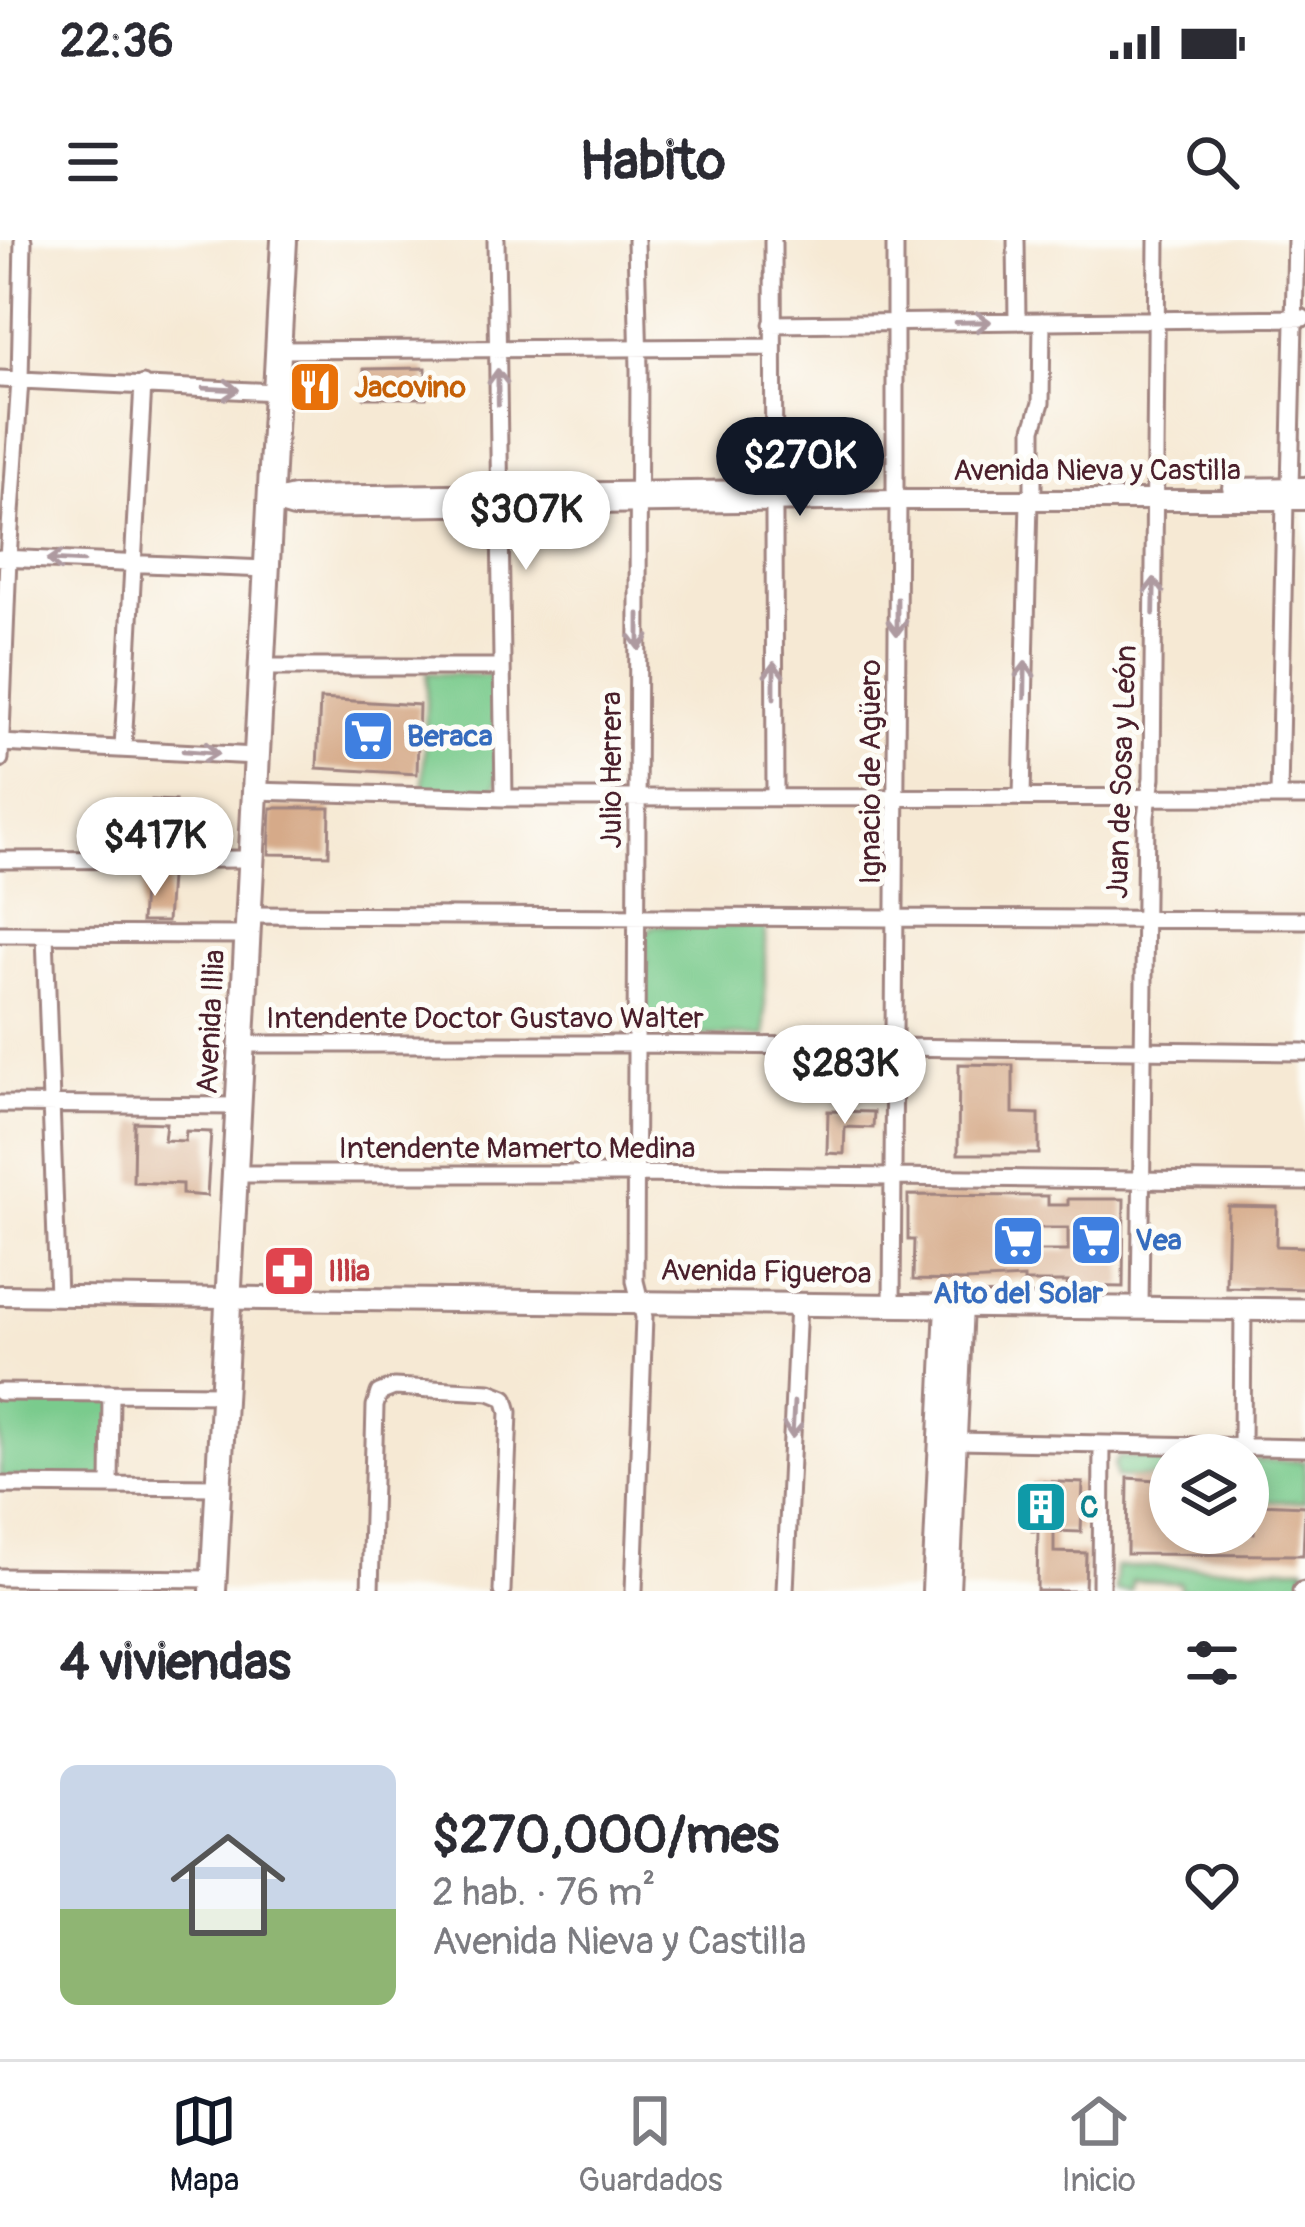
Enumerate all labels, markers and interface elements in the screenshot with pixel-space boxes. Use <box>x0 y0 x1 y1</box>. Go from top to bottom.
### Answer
text: 22:36 <box>60 14 174 70</box>
text: Habito <box>579 128 726 196</box>
icon: menu <box>60 129 126 195</box>
icon: search <box>1179 129 1245 195</box>
one-way arrow <box>953 311 992 333</box>
restaurant icon: Jacovino <box>287 359 343 415</box>
one-way arrow <box>487 368 509 407</box>
place label: Jacovino <box>354 369 466 406</box>
one-way arrow <box>201 377 240 400</box>
pin: $270K <box>716 417 884 519</box>
text: $270K <box>743 431 857 480</box>
street label: Avenida Nieva y Castilla <box>953 452 1241 489</box>
pin: $307K <box>442 471 610 573</box>
text: $307K <box>469 485 583 534</box>
one-way arrow <box>46 549 85 572</box>
one-way arrow <box>1143 577 1166 616</box>
one-way arrow <box>886 597 908 636</box>
one-way arrow <box>628 612 650 651</box>
street label: Juan de Sosa y León <box>1099 644 1145 900</box>
street label: Ignacio de Agüero <box>852 659 889 885</box>
one-way arrow <box>763 661 786 700</box>
one-way arrow <box>1013 661 1036 700</box>
street label: Julio Herrera <box>593 691 630 849</box>
supermarket icon: Beraca <box>340 708 396 764</box>
place label: Beraca <box>407 718 493 755</box>
one-way arrow <box>181 741 220 764</box>
pin: $417K <box>71 797 239 899</box>
text: $417K <box>103 811 207 860</box>
street label: Avenida Illia <box>189 949 233 1095</box>
street label: Intendente Doctor Gustavo Walter <box>266 1000 704 1037</box>
pin: $283K <box>761 1025 929 1127</box>
text: $283K <box>791 1039 899 1088</box>
street label: Intendente Mamerto Medina <box>338 1130 696 1167</box>
supermarket icon: Vea <box>1068 1212 1124 1268</box>
supermarket icon: Alto del Solar <box>990 1213 1046 1269</box>
place label: Vea <box>1135 1222 1182 1259</box>
pharmacy icon: Illia <box>261 1243 317 1299</box>
street label: Avenida Figueroa <box>660 1252 872 1292</box>
place label: Illia <box>328 1253 370 1290</box>
place label: Alto del Solar <box>933 1275 1103 1312</box>
one-way arrow <box>781 1400 804 1439</box>
map controls <box>1149 1434 1269 1554</box>
button: layers <box>1149 1434 1269 1554</box>
building icon: C <box>1013 1479 1069 1535</box>
place label: C <box>1080 1489 1099 1526</box>
icon: filters <box>1179 1630 1245 1696</box>
text: 4 viviendas <box>60 1631 291 1695</box>
text: $270,000/mes <box>432 1804 779 1868</box>
icon: home <box>156 1813 300 1957</box>
icon: heart <box>1179 1852 1245 1918</box>
text: 2 hab. · 76 m² <box>432 1868 656 1917</box>
text: Avenida Nieva y Castilla <box>432 1917 806 1966</box>
tab: Mapa <box>169 2088 239 2201</box>
tab: Guardados <box>578 2088 723 2201</box>
tab: Inicio <box>1061 2088 1136 2201</box>

